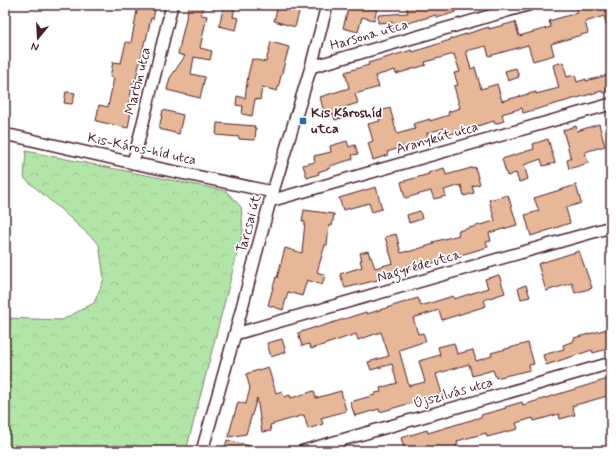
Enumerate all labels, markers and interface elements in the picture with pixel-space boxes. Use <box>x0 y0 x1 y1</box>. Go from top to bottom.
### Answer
street label: Harsona utca <box>328 15 410 55</box>
north arrow <box>18 18 58 58</box>
text: N <box>30 39 41 54</box>
street label: Martin utca <box>121 45 155 117</box>
place label: Kis Károshíd utca <box>311 104 382 138</box>
marker: Kis Károshíd utca <box>298 116 308 126</box>
street label: Aranykút utca <box>394 118 480 158</box>
street label: Kis-Káros-híd utca <box>86 129 198 169</box>
street label: Tarcsai út <box>233 192 266 255</box>
street label: Nagyréde utca <box>375 245 464 289</box>
street label: Újszilvás utca <box>411 373 495 413</box>

